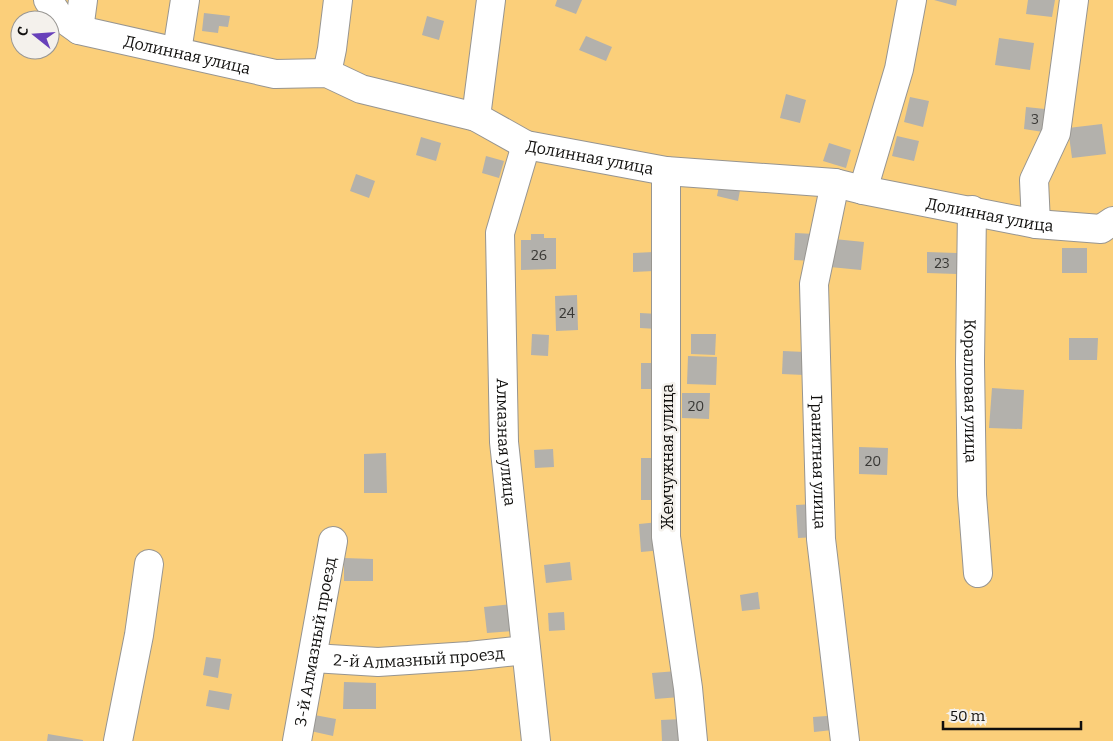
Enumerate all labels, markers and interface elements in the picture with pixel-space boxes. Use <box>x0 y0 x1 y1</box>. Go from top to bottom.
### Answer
north arrow <box>10 10 60 60</box>
text: С <box>14 24 33 38</box>
street label: Долинная улица <box>122 31 253 78</box>
house number: 3 <box>1031 111 1039 128</box>
street label: Долинная улица <box>525 136 655 178</box>
street label: Долинная улица <box>925 193 1054 235</box>
house number: 26 <box>531 247 547 264</box>
house number: 23 <box>934 255 950 272</box>
house number: 24 <box>559 305 575 322</box>
street label: Коралловая улица <box>960 319 981 463</box>
street label: Алмазная улица <box>493 378 520 507</box>
street label: Жемчужная улица <box>658 384 677 530</box>
street label: Гранитная улица <box>808 394 830 530</box>
house number: 20 <box>688 398 704 415</box>
house number: 20 <box>865 453 881 470</box>
street label: 3-й Алмазный проезд <box>290 555 340 728</box>
street label: 2-й Алмазный проезд <box>333 643 505 672</box>
scale bar <box>943 698 1080 730</box>
text: 50 m <box>950 707 986 725</box>

